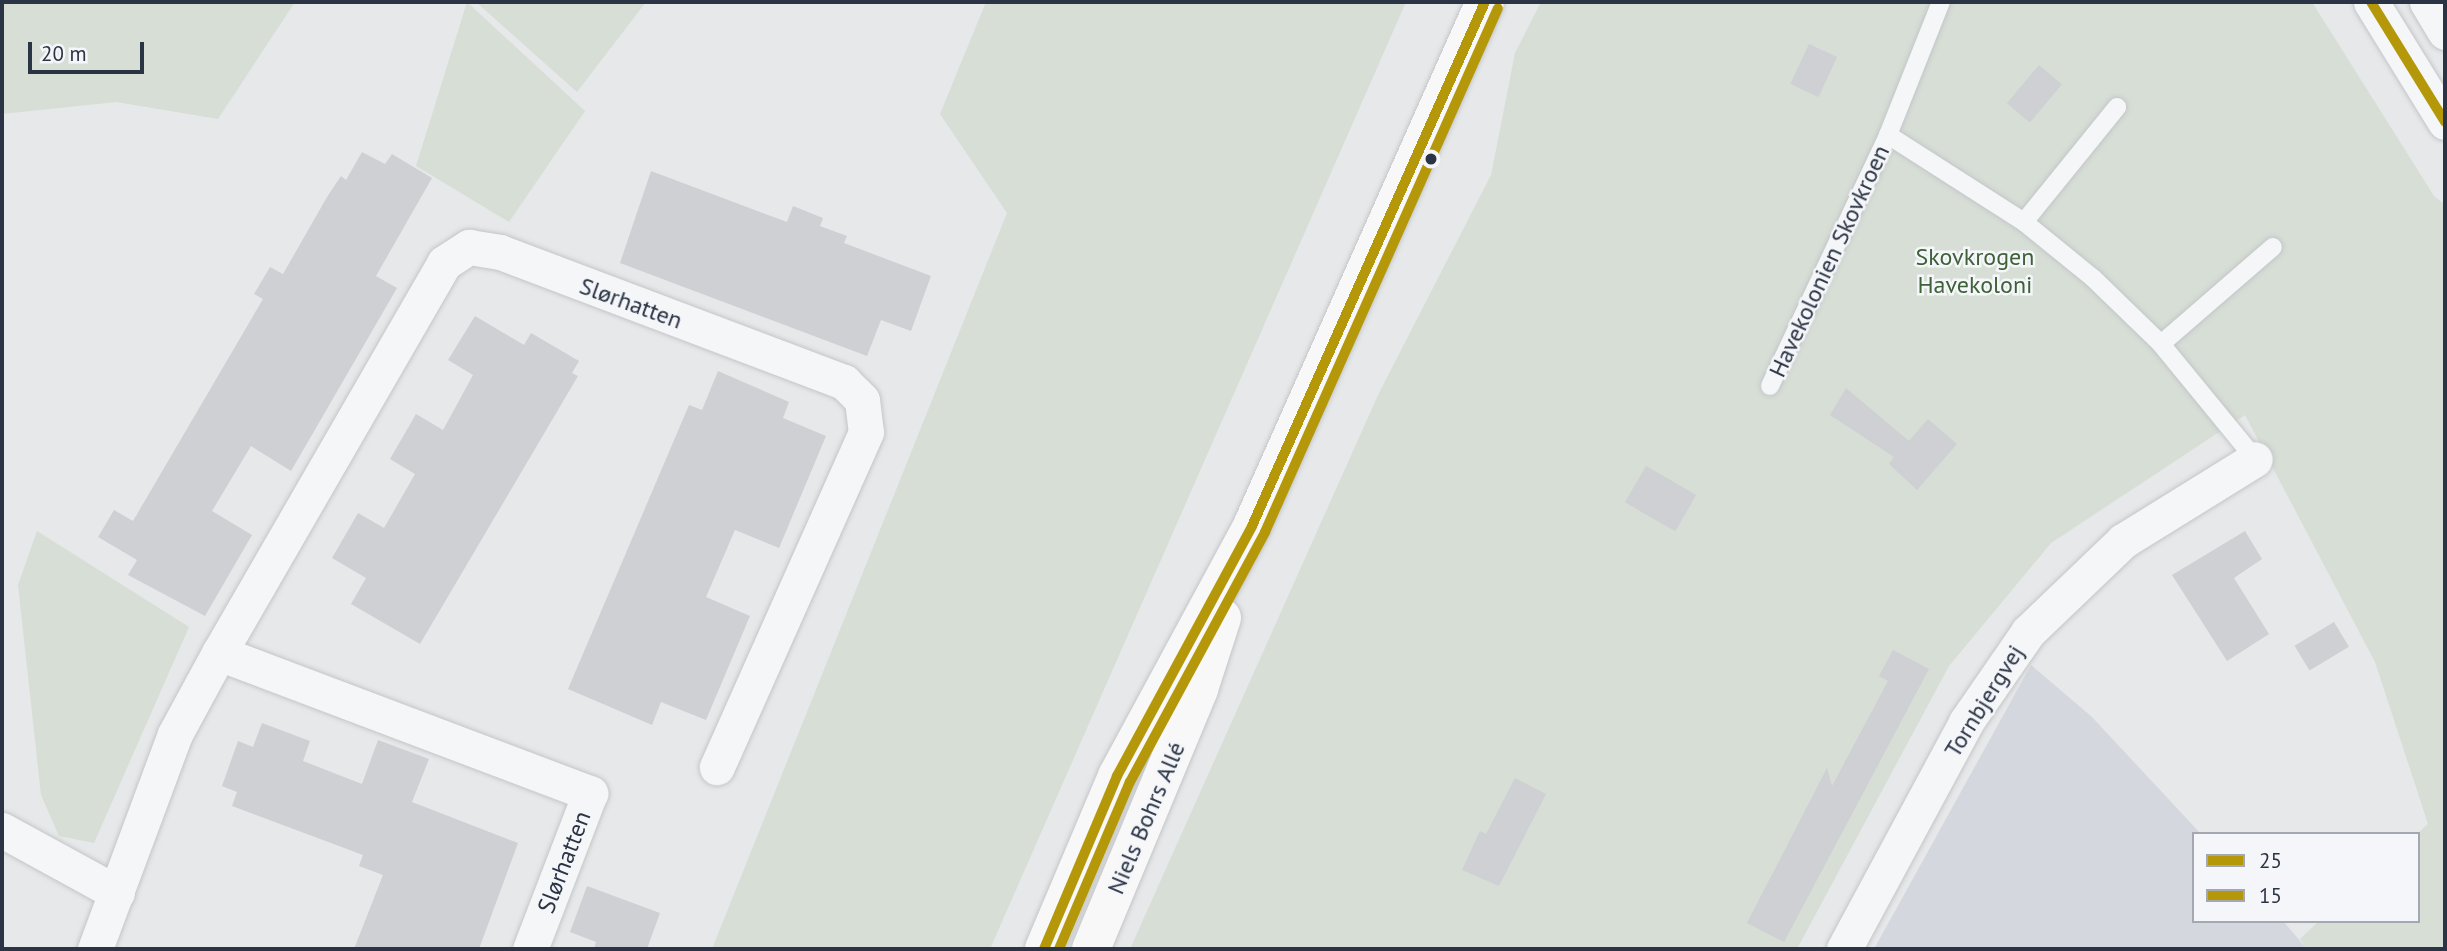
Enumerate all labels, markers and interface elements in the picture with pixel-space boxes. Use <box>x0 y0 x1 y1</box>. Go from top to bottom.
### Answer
scale bar <box>32 28 147 72</box>
text: 20 m <box>41 40 87 67</box>
street label: Havekolonien Skovkroen <box>1763 140 1895 382</box>
unlabelled marker <box>1424 152 1438 166</box>
park label: Skovkrogen Havekoloni <box>1916 243 2034 299</box>
street label: Slørhatten <box>576 271 686 335</box>
street label: Tornbjergvej <box>1938 640 2030 762</box>
street label: Niels Bohrs Allé <box>1101 737 1191 899</box>
street label: Slørhatten <box>531 807 597 917</box>
legend <box>2192 832 2419 923</box>
text: 25 <box>2259 847 2282 874</box>
text: 15 <box>2259 882 2282 909</box>

